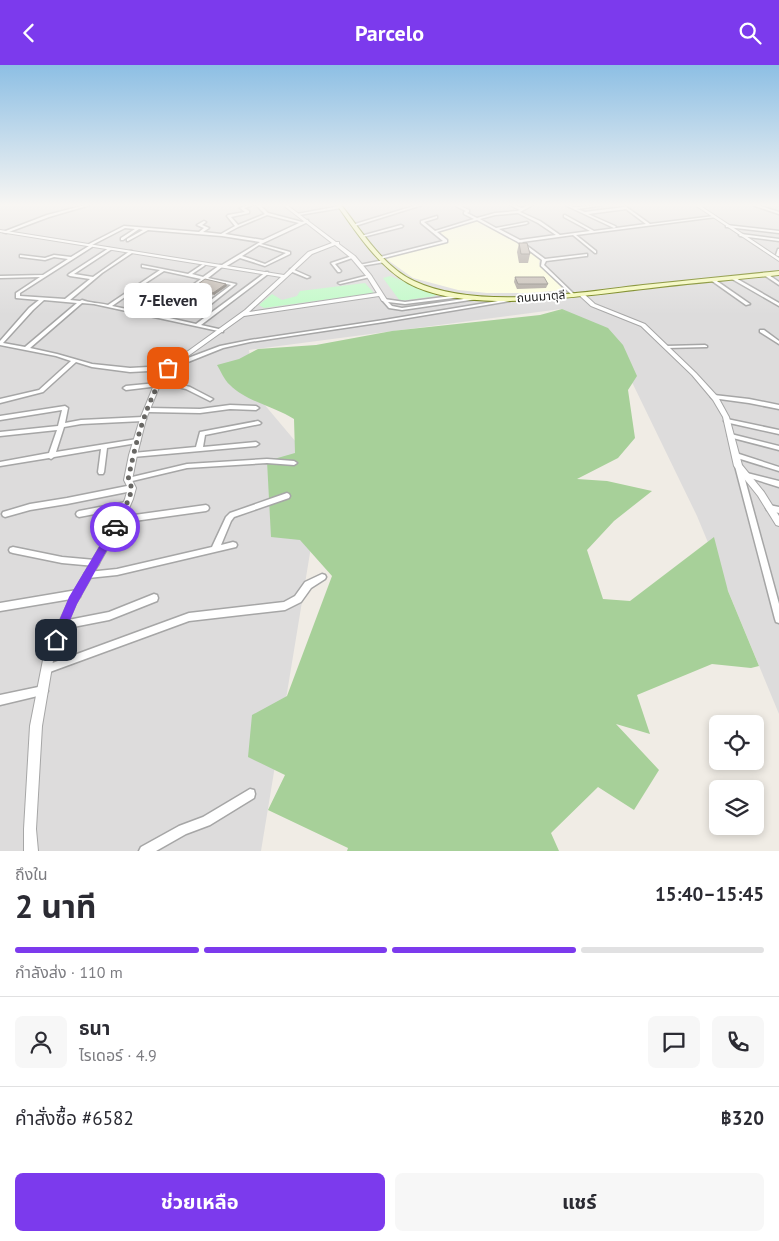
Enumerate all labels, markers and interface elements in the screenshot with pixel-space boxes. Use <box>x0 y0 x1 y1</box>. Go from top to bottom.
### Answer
icon: back <box>15 19 43 47</box>
text: Parcelo <box>355 19 424 47</box>
icon: search <box>736 19 764 47</box>
callout: 7-Eleven <box>124 283 212 318</box>
street label: ถนนมาตุลี <box>516 287 566 305</box>
text: 7-Eleven <box>138 290 198 310</box>
pin <box>147 347 189 389</box>
icon: bag <box>154 354 182 382</box>
courier <box>90 502 140 552</box>
icon: car <box>101 513 129 541</box>
pin <box>35 619 77 661</box>
icon: home <box>42 626 70 654</box>
map controls <box>709 715 764 835</box>
button: locate <box>709 715 764 770</box>
button: layers <box>709 780 764 835</box>
text: ถึงใน <box>15 864 48 884</box>
text: 15:40–15:45 <box>655 882 764 906</box>
text: 2 นาที <box>15 885 96 927</box>
text: กำลังส่ง · 110 m <box>15 962 123 982</box>
button: person <box>15 1016 67 1068</box>
text: ธนา <box>79 1016 110 1040</box>
button: chat <box>648 1016 700 1068</box>
button: phone <box>712 1016 764 1068</box>
text: ไรเดอร์ · 4.9 <box>79 1045 157 1065</box>
text: คำสั่งซื้อ #6582 <box>15 1106 134 1130</box>
text: ฿320 <box>721 1106 764 1130</box>
button: ช่วยเหลือ <box>15 1173 385 1231</box>
button: แชร์ <box>395 1173 764 1231</box>

